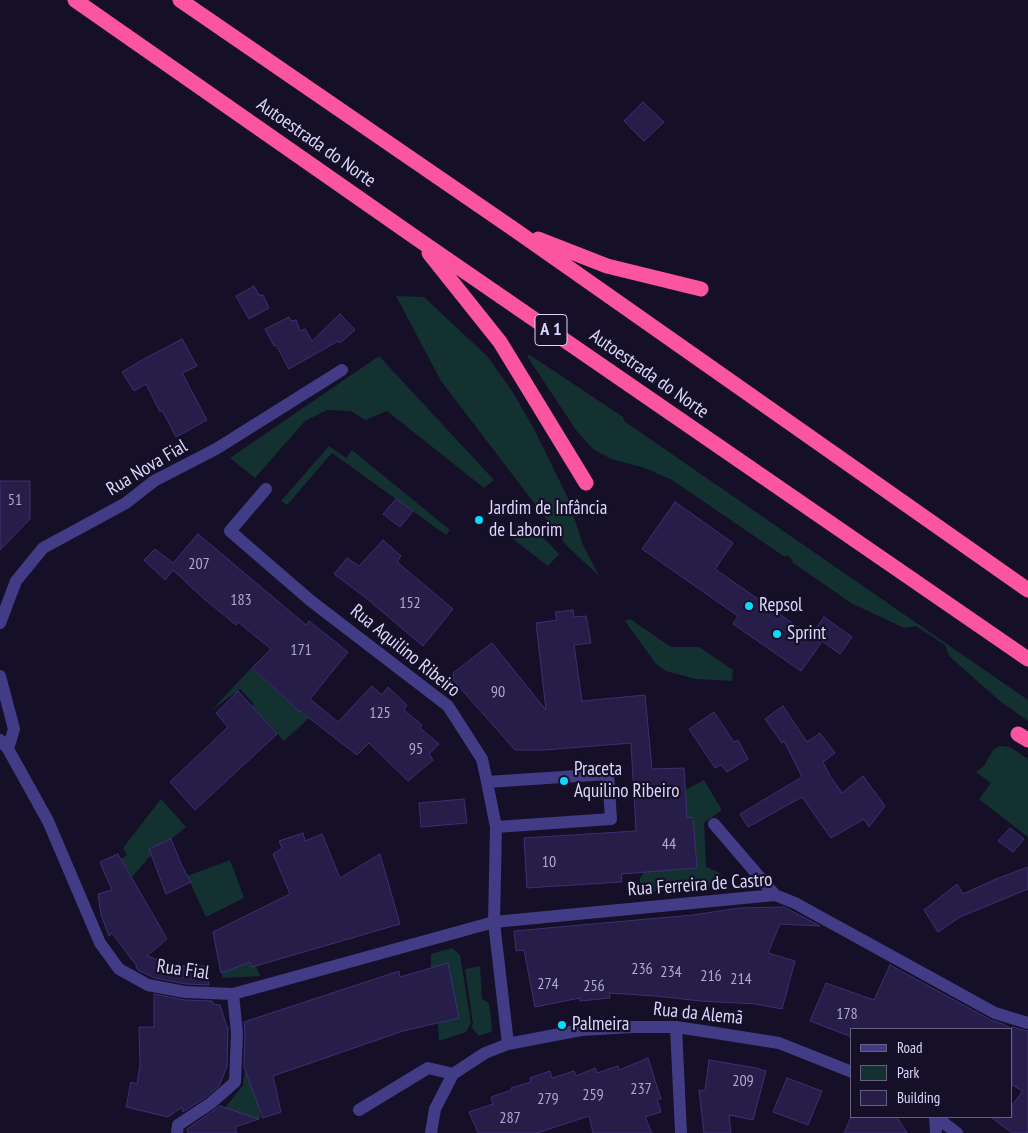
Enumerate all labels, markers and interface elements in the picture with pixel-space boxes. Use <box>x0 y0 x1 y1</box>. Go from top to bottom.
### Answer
street label: Autoestrada do Norte <box>252 93 380 193</box>
road number: A 1 <box>535 314 567 346</box>
street label: Autoestrada do Norte <box>585 324 713 424</box>
street label: Rua Nova Fial <box>102 435 192 501</box>
house number: 51 <box>8 490 22 510</box>
place label: Jardim de Infância de Laborim <box>489 498 607 542</box>
marker: Jardim de Infância de Laborim <box>473 514 485 526</box>
house number: 207 <box>188 554 210 574</box>
house number: 183 <box>230 590 252 610</box>
house number: 152 <box>399 593 421 613</box>
place label: Repsol <box>759 595 803 617</box>
street label: Rua Aquilino Ribeiro <box>346 600 464 702</box>
marker: Repsol <box>743 600 755 612</box>
place label: Sprint <box>787 623 826 645</box>
marker: Sprint <box>771 628 783 640</box>
house number: 171 <box>290 640 312 660</box>
house number: 90 <box>491 682 505 702</box>
house number: 125 <box>369 703 391 723</box>
house number: 95 <box>409 739 423 759</box>
place label: Praceta Aquilino Ribeiro <box>574 759 679 803</box>
marker: Praceta Aquilino Ribeiro <box>558 775 570 787</box>
house number: 44 <box>662 834 676 854</box>
house number: 10 <box>542 852 556 872</box>
street label: Rua Ferreira de Castro <box>627 869 773 901</box>
street label: Rua Fial <box>155 955 211 985</box>
house number: 236 <box>631 959 653 979</box>
house number: 234 <box>660 962 682 982</box>
house number: 216 <box>700 966 722 986</box>
house number: 214 <box>730 969 752 989</box>
house number: 274 <box>537 974 559 994</box>
house number: 256 <box>583 976 605 996</box>
street label: Rua da Alemã <box>652 998 744 1030</box>
house number: 178 <box>836 1004 858 1024</box>
place label: Palmeira <box>572 1014 629 1036</box>
marker: Palmeira <box>556 1019 568 1031</box>
legend <box>850 1028 1013 1118</box>
text: Road <box>897 1038 923 1057</box>
text: Park <box>897 1063 919 1082</box>
house number: 209 <box>732 1071 754 1091</box>
house number: 237 <box>630 1079 652 1099</box>
house number: 259 <box>582 1085 604 1105</box>
text: Building <box>897 1088 940 1107</box>
house number: 279 <box>537 1089 559 1109</box>
house number: 287 <box>499 1108 521 1128</box>

